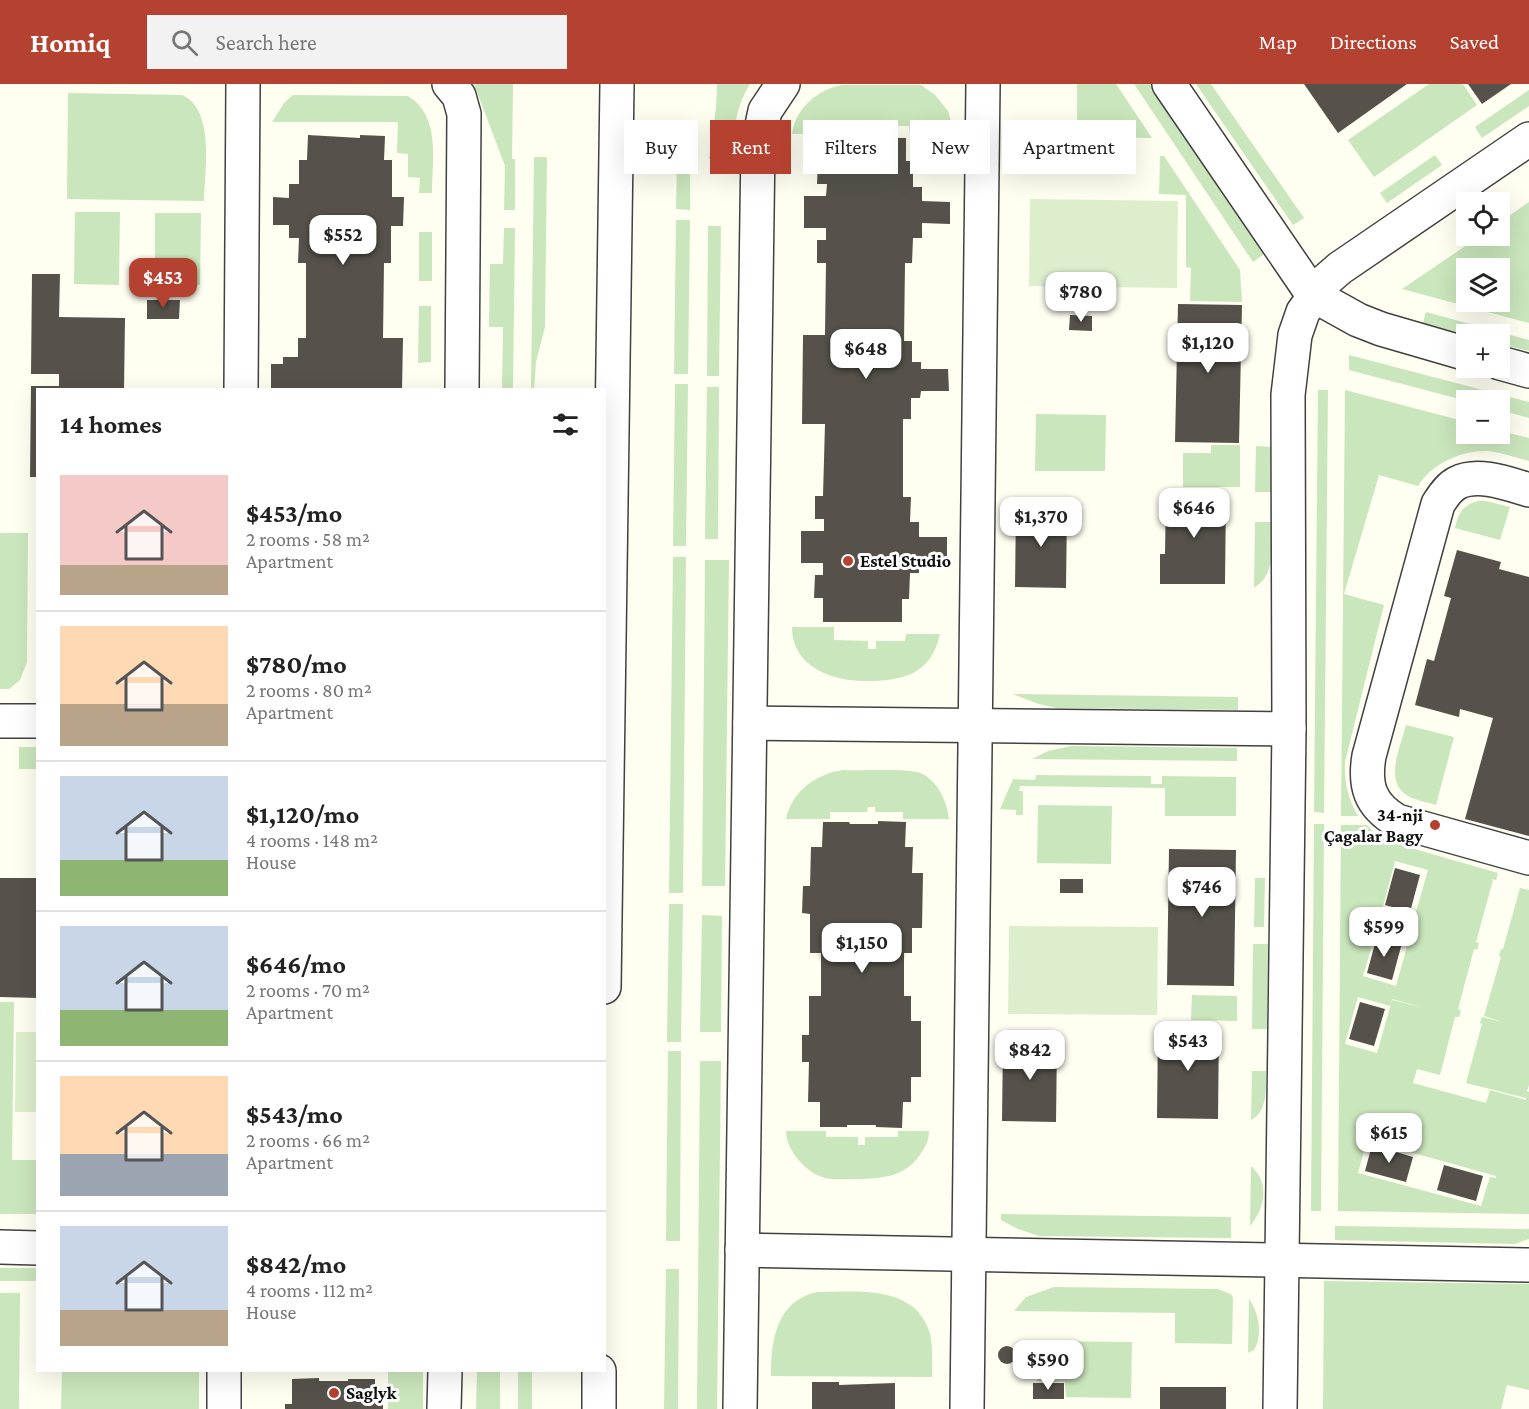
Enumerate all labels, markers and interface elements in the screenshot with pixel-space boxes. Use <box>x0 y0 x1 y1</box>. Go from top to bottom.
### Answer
search box <box>147 15 567 69</box>
icon: search <box>168 26 201 59</box>
text: Homiq <box>30 27 111 58</box>
text: Search here <box>216 30 317 55</box>
text: Map <box>1259 30 1297 54</box>
text: Directions <box>1330 30 1417 54</box>
text: Saved <box>1450 30 1499 54</box>
chip: Buy <box>624 120 698 174</box>
chip: Rent <box>710 120 791 174</box>
chip: Filters <box>803 120 898 174</box>
chip: New <box>910 120 990 174</box>
chip: Apartment <box>1002 120 1136 174</box>
map controls <box>1456 192 1510 444</box>
button: locate <box>1456 192 1510 246</box>
pin: $552 <box>307 215 379 266</box>
text: $552 <box>323 223 363 245</box>
pin: $453 <box>127 258 199 309</box>
button: layers <box>1456 258 1510 312</box>
text: $453 <box>143 266 183 288</box>
pin: $780 <box>1045 272 1117 323</box>
text: $780 <box>1059 280 1103 302</box>
pin: $1,120 <box>1159 323 1257 374</box>
button: + <box>1456 324 1510 378</box>
pin: $648 <box>830 329 902 380</box>
text: $1,120 <box>1182 331 1234 353</box>
text: $648 <box>844 337 888 359</box>
button: − <box>1456 390 1510 444</box>
icon: filters <box>549 408 582 441</box>
text: 14 homes <box>60 410 162 439</box>
pin: $646 <box>1158 488 1230 539</box>
text: $646 <box>1173 496 1215 518</box>
pin: $1,370 <box>992 497 1090 548</box>
icon: home <box>108 499 180 571</box>
text: $453/mo <box>246 499 342 528</box>
text: $1,370 <box>1014 505 1068 527</box>
text: 2 rooms · 58 m² <box>246 528 370 550</box>
text: Apartment <box>246 550 333 572</box>
place label: Estel Studio <box>860 551 951 571</box>
marker: Estel Studio <box>841 554 855 568</box>
icon: home <box>108 650 180 722</box>
text: $780/mo <box>246 650 347 679</box>
text: 2 rooms · 80 m² <box>246 679 372 701</box>
text: Apartment <box>246 701 333 723</box>
icon: home <box>108 800 180 872</box>
text: $1,120/mo <box>246 800 359 829</box>
place label: 34-nji Çagalar Bagy <box>1324 805 1424 846</box>
marker: 34-nji Çagalar Bagy <box>1428 818 1442 832</box>
text: 4 rooms · 148 m² <box>246 829 378 851</box>
text: House <box>246 851 296 873</box>
pin: $746 <box>1166 867 1238 918</box>
text: $746 <box>1182 875 1222 897</box>
pin: $599 <box>1348 907 1420 958</box>
text: $599 <box>1363 915 1405 937</box>
pin: $1,150 <box>813 923 911 974</box>
text: $1,150 <box>836 931 888 953</box>
icon: home <box>108 950 180 1022</box>
text: $646/mo <box>246 950 346 979</box>
text: 2 rooms · 70 m² <box>246 979 370 1001</box>
text: Apartment <box>246 1001 333 1023</box>
pin: $543 <box>1152 1021 1224 1072</box>
text: $543 <box>1168 1029 1208 1051</box>
pin: $842 <box>994 1030 1066 1081</box>
text: $842 <box>1009 1038 1051 1060</box>
icon: home <box>108 1100 180 1172</box>
text: $543/mo <box>246 1100 343 1129</box>
pin: $615 <box>1353 1113 1425 1164</box>
text: $615 <box>1370 1121 1408 1143</box>
text: 2 rooms · 66 m² <box>246 1129 370 1151</box>
text: Apartment <box>246 1151 333 1173</box>
icon: home <box>108 1250 180 1322</box>
text: $842/mo <box>246 1250 346 1279</box>
text: 4 rooms · 112 m² <box>246 1279 373 1301</box>
text: House <box>246 1301 296 1323</box>
pin: $590 <box>1012 1340 1084 1391</box>
text: $590 <box>1027 1348 1069 1370</box>
place label: Saglyk <box>346 1383 397 1403</box>
marker: Saglyk <box>327 1386 341 1400</box>

